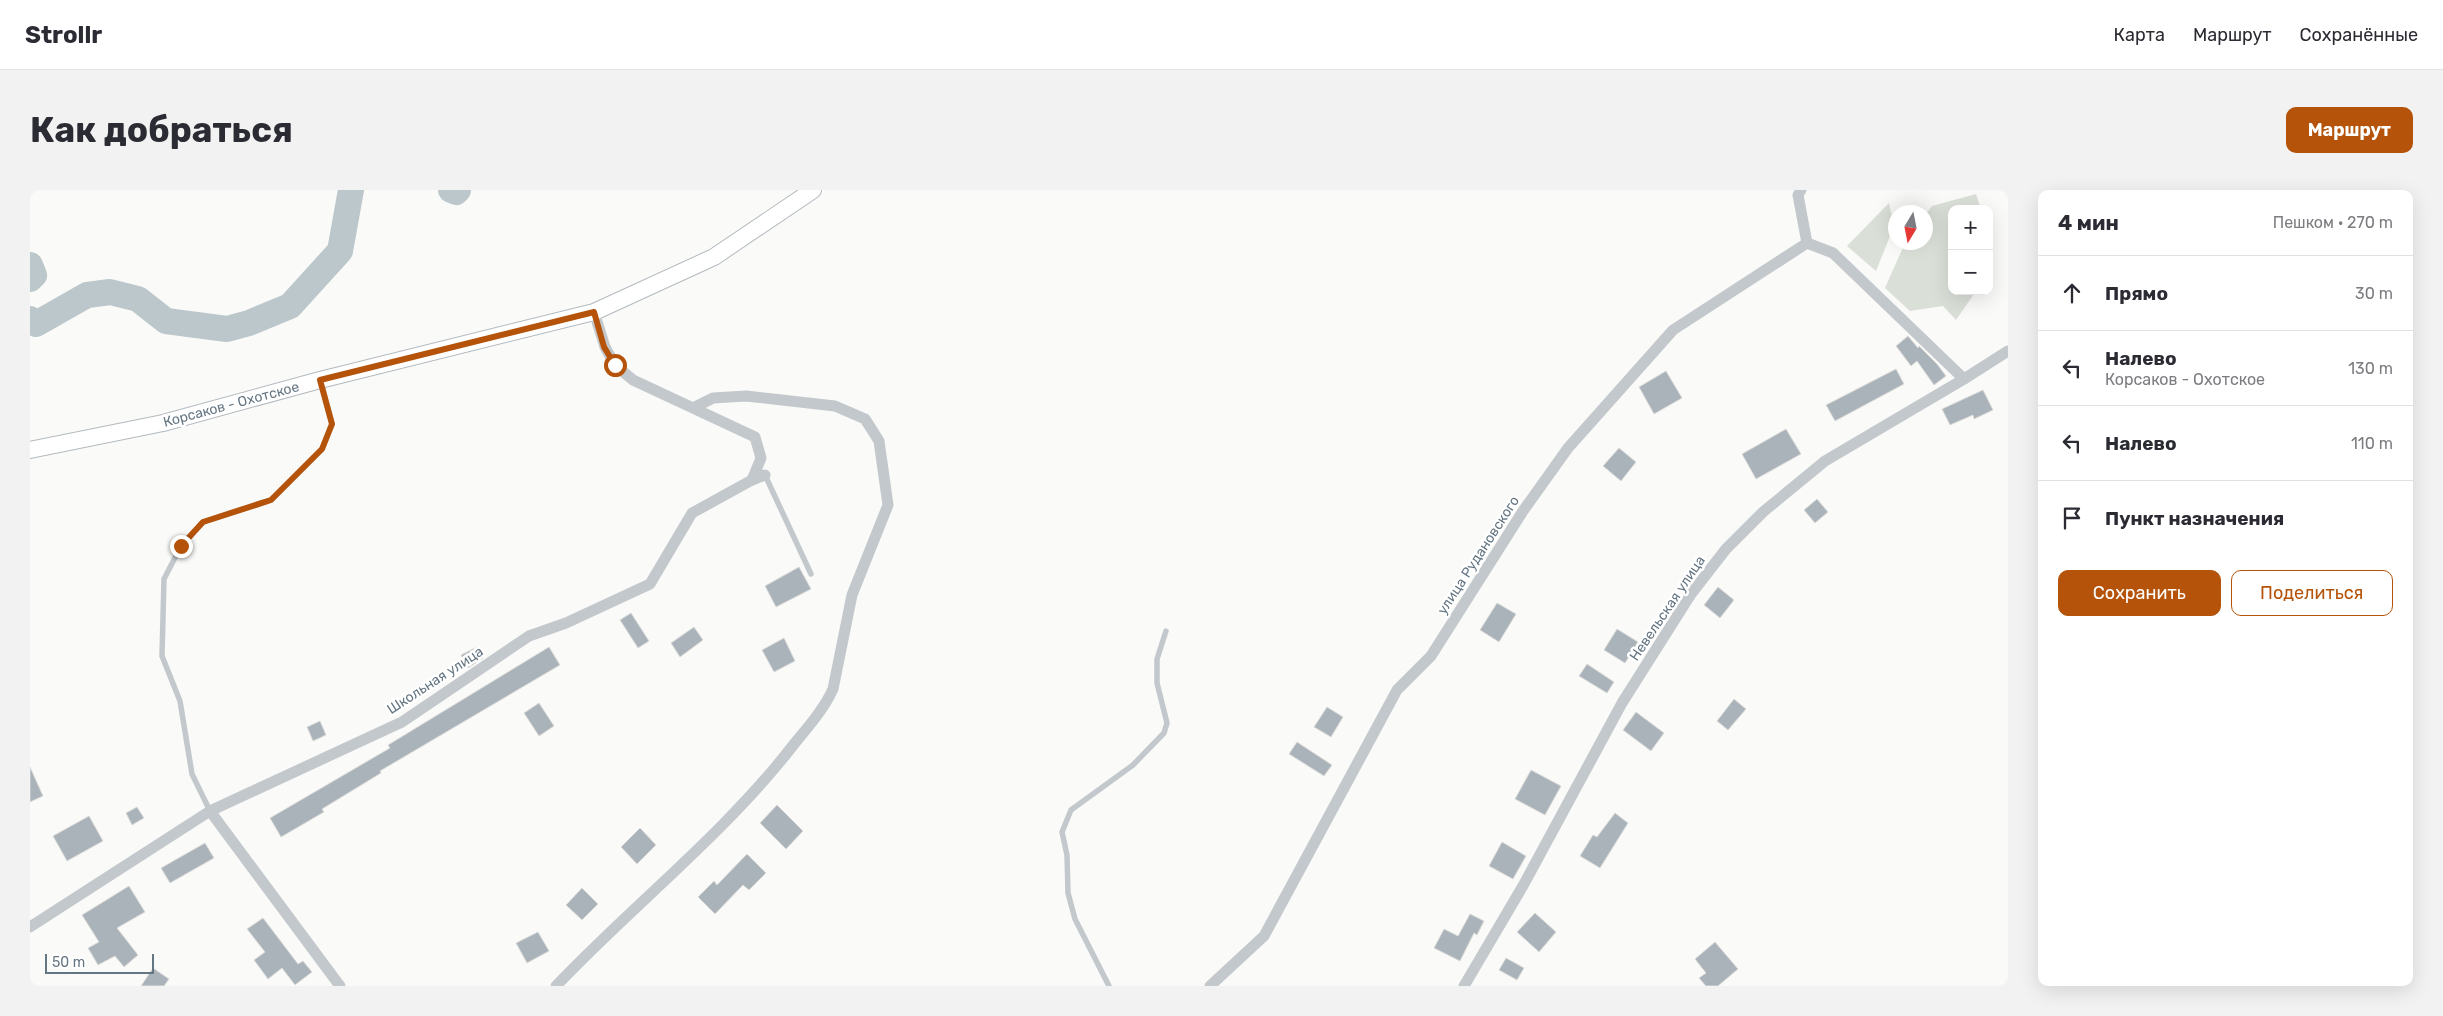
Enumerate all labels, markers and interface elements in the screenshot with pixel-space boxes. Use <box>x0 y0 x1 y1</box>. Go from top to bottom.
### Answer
text: Strollr <box>25 21 102 49</box>
text: Карта <box>2114 24 2165 46</box>
text: Маршрут <box>2193 24 2272 46</box>
text: Сохранённые <box>2300 24 2418 46</box>
button: Маршрут <box>2286 107 2413 153</box>
text: Как добраться <box>30 109 293 151</box>
north arrow <box>1888 205 1933 250</box>
map controls <box>1948 205 1993 295</box>
button: + <box>1948 205 1993 250</box>
text: 4 мин <box>2058 210 2119 235</box>
text: Пешком · 270 m <box>2273 213 2393 232</box>
button: − <box>1948 250 1993 295</box>
icon: ahead <box>2058 279 2086 307</box>
text: Прямо <box>2105 282 2168 305</box>
text: 30 m <box>2355 284 2393 303</box>
text: Налево <box>2105 347 2177 370</box>
route start <box>604 354 627 377</box>
icon: left <box>2058 354 2086 382</box>
text: 130 m <box>2348 359 2393 378</box>
text: Корсаков - Охотское <box>2105 370 2265 389</box>
street label: Корсаков - Охотское <box>161 378 301 431</box>
icon: left <box>2058 429 2086 457</box>
text: Налево <box>2105 432 2177 455</box>
text: 110 m <box>2351 434 2393 453</box>
street label: улица Рудановского <box>1434 493 1523 618</box>
icon: arrive <box>2058 504 2086 532</box>
text: Пункт назначения <box>2105 507 2284 530</box>
route end <box>170 535 193 558</box>
street label: Невельская улица <box>1626 553 1709 664</box>
button: Сохранить <box>2058 570 2221 616</box>
button: Поделиться <box>2231 570 2393 616</box>
street label: Школьная улица <box>384 643 487 718</box>
scale bar <box>45 951 154 974</box>
text: 50 m <box>52 954 85 971</box>

